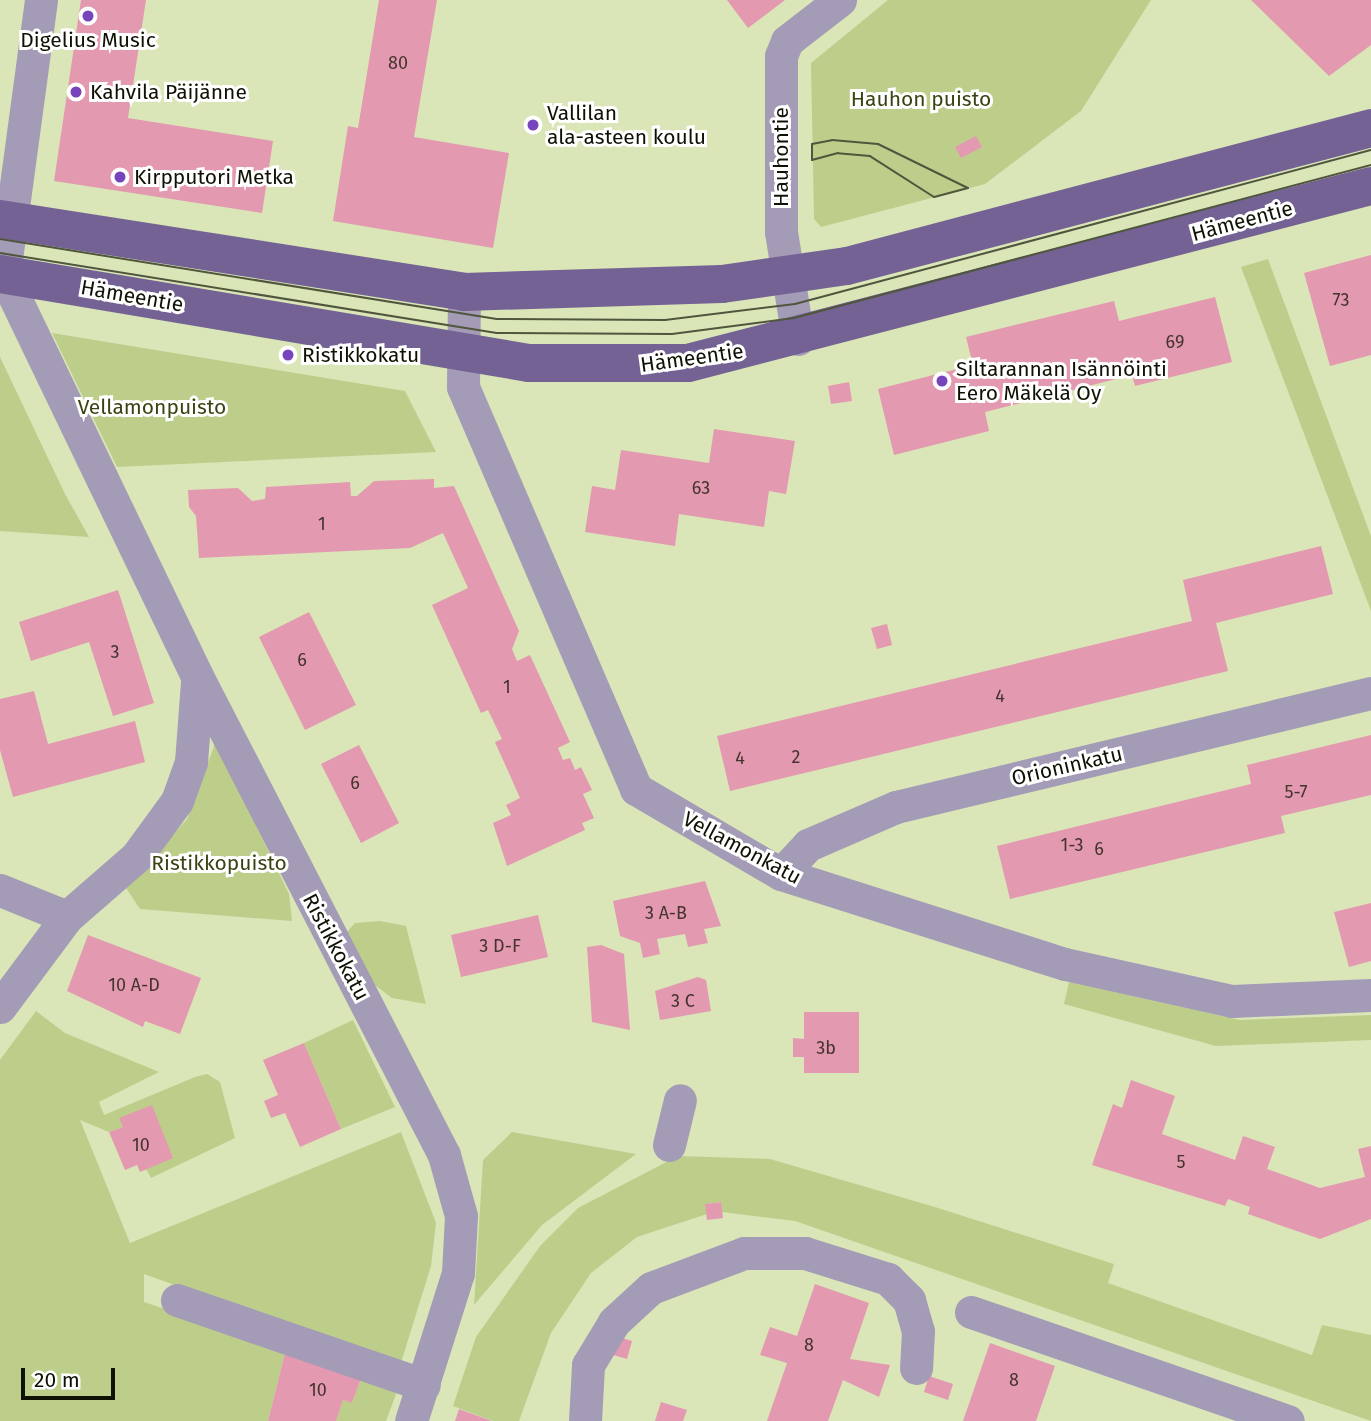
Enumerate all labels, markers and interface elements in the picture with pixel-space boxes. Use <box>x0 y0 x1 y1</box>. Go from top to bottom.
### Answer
marker: Digelius Music <box>80 8 96 24</box>
place label: Digelius Music <box>20 27 156 53</box>
house number: 80 <box>388 52 408 74</box>
place label: Kahvila Päijänne <box>90 79 247 105</box>
marker: Kahvila Päijänne <box>68 84 84 100</box>
park label: Hauhon puisto <box>851 86 991 112</box>
place label: Vallilan ala-asteen koulu <box>547 100 706 150</box>
street label: Hauhontie <box>768 107 794 207</box>
marker: Vallilan ala-asteen koulu <box>525 117 541 133</box>
place label: Kirpputori Metka <box>134 164 294 190</box>
marker: Kirpputori Metka <box>112 169 128 185</box>
street label: Hämeentie <box>1189 195 1295 247</box>
street label: Hämeentie <box>79 275 185 317</box>
house number: 73 <box>1333 289 1349 311</box>
house number: 69 <box>1166 331 1184 353</box>
street label: Hämeentie <box>639 338 745 378</box>
place label: Ristikkokatu <box>302 342 419 368</box>
marker: Ristikkokatu <box>280 347 296 363</box>
place label: Siltarannan Isännöinti Eero Mäkelä Oy <box>956 356 1167 406</box>
marker: Siltarannan Isännöinti Eero Mäkelä Oy <box>934 373 950 389</box>
park label: Vellamonpuisto <box>78 394 226 420</box>
house number: 63 <box>692 477 710 499</box>
house number: 1 <box>318 513 326 535</box>
house number: 3 <box>111 641 119 663</box>
house number: 6 <box>297 649 307 671</box>
house number: 1 <box>503 676 511 698</box>
house number: 4 <box>995 685 1005 707</box>
street label: Orioninkatu <box>1009 741 1125 791</box>
house number: 2 <box>792 746 800 768</box>
house number: 4 <box>735 747 745 769</box>
house number: 6 <box>350 772 360 794</box>
house number: 5-7 <box>1284 781 1308 803</box>
street label: Vellamonkatu <box>678 806 806 890</box>
house number: 1-3 <box>1061 834 1083 856</box>
house number: 6 <box>1094 838 1104 860</box>
park label: Ristikkopuisto <box>151 850 287 876</box>
street label: Ristikkokatu <box>297 889 375 1005</box>
house number: 3 A-B <box>645 902 687 924</box>
house number: 3 D-F <box>479 935 521 957</box>
house number: 10 A-D <box>108 974 160 996</box>
house number: 3 C <box>671 990 695 1012</box>
house number: 3b <box>816 1037 836 1059</box>
house number: 10 <box>132 1134 150 1156</box>
house number: 5 <box>1176 1151 1186 1173</box>
house number: 8 <box>804 1334 814 1356</box>
scale bar <box>24 1354 119 1398</box>
text: 20 m <box>34 1367 80 1393</box>
house number: 8 <box>1009 1369 1019 1391</box>
house number: 10 <box>309 1379 327 1401</box>

